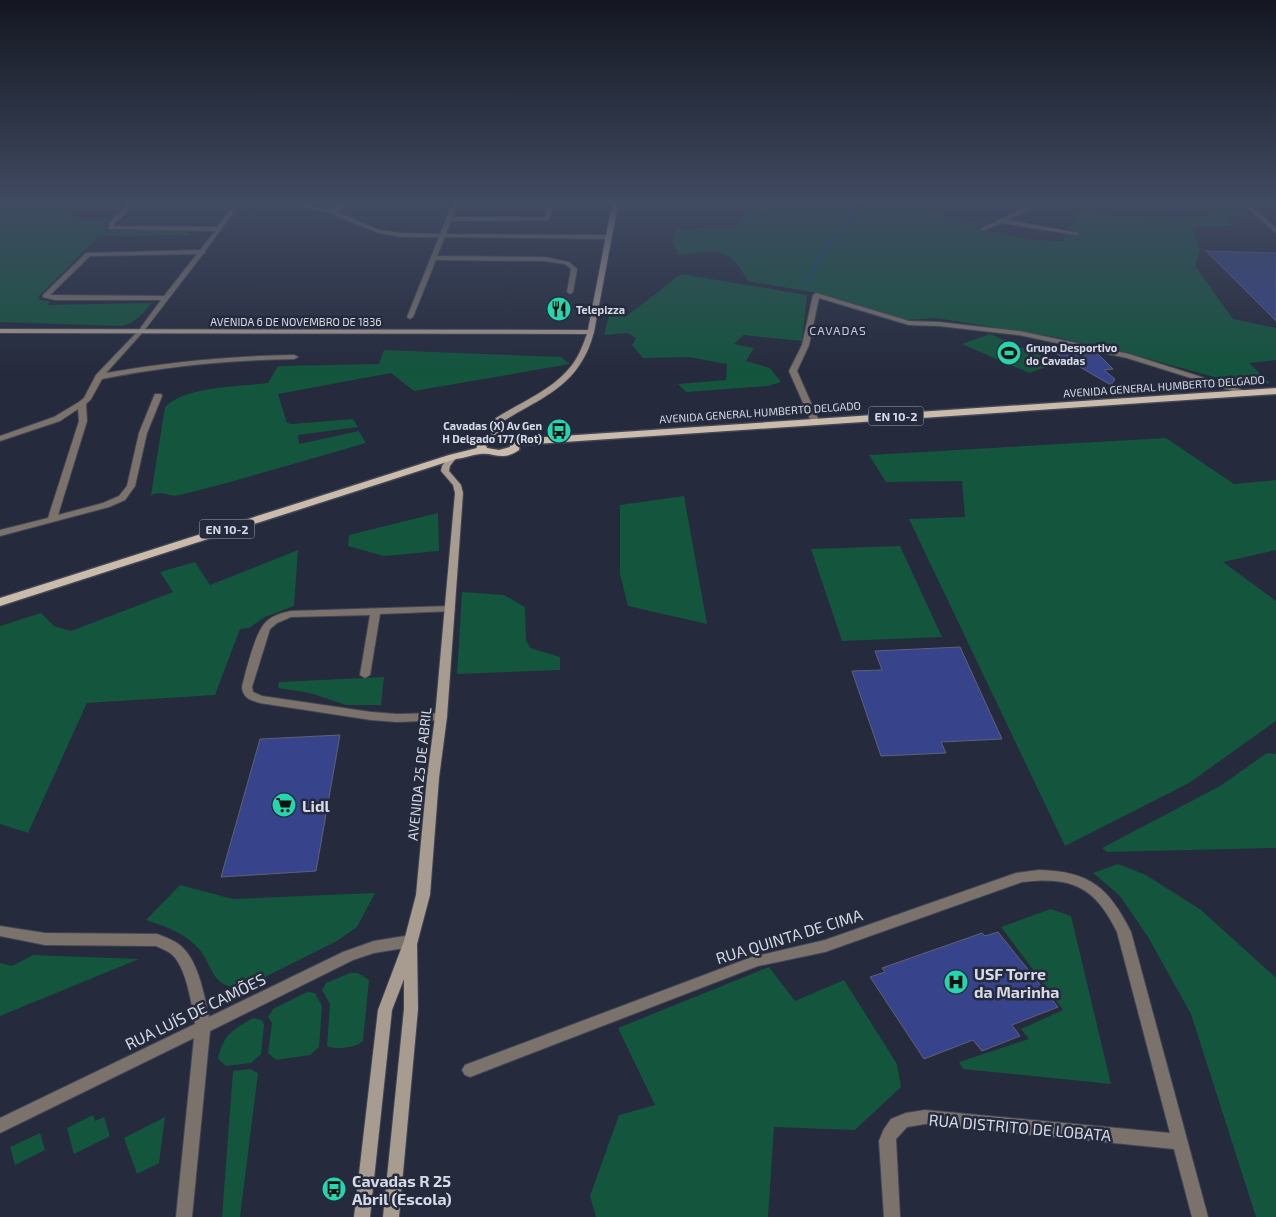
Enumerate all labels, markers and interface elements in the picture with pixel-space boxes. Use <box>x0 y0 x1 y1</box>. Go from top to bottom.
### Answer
restaurant icon: Telepizza <box>546 296 572 322</box>
place label: Telepizza <box>576 303 625 316</box>
street label: AVENIDA 6 DE NOVEMBRO DE 1836 <box>210 315 382 328</box>
district label: CAVADAS <box>809 323 867 337</box>
sports icon: Grupo Desportivo do Cavadas <box>996 340 1022 366</box>
place label: Grupo Desportivo do Cavadas <box>1026 341 1118 367</box>
street label: AVENIDA GENERAL HUMBERTO DELGADO <box>1063 372 1265 400</box>
street label: AVENIDA GENERAL HUMBERTO DELGADO <box>659 398 861 426</box>
road number: EN 10-2 <box>868 406 924 426</box>
bus stop icon: Cavadas (X) Av Gen H Delgado 177 (Rot) <box>546 418 572 444</box>
place label: Cavadas (X) Av Gen H Delgado 177 (Rot) <box>442 419 542 445</box>
road number: EN 10-2 <box>200 520 254 538</box>
street label: AVENIDA 25 DE ABRIL <box>404 706 434 842</box>
supermarket icon: Lidl <box>271 792 297 818</box>
place label: Lidl <box>302 796 331 815</box>
street label: RUA QUINTA DE CIMA <box>713 905 865 968</box>
place label: USF Torre da Marinha <box>974 964 1060 1001</box>
street label: RUA LUÍS DE CAMÕES <box>122 969 268 1053</box>
hospital icon: USF Torre da Marinha <box>943 969 969 995</box>
street label: RUA DISTRITO DE LOBATA <box>928 1110 1112 1144</box>
place label: Cavadas R 25 Abril (Escola) <box>352 1171 452 1208</box>
bus stop icon: Cavadas R 25 Abril (Escola) <box>321 1176 347 1202</box>

